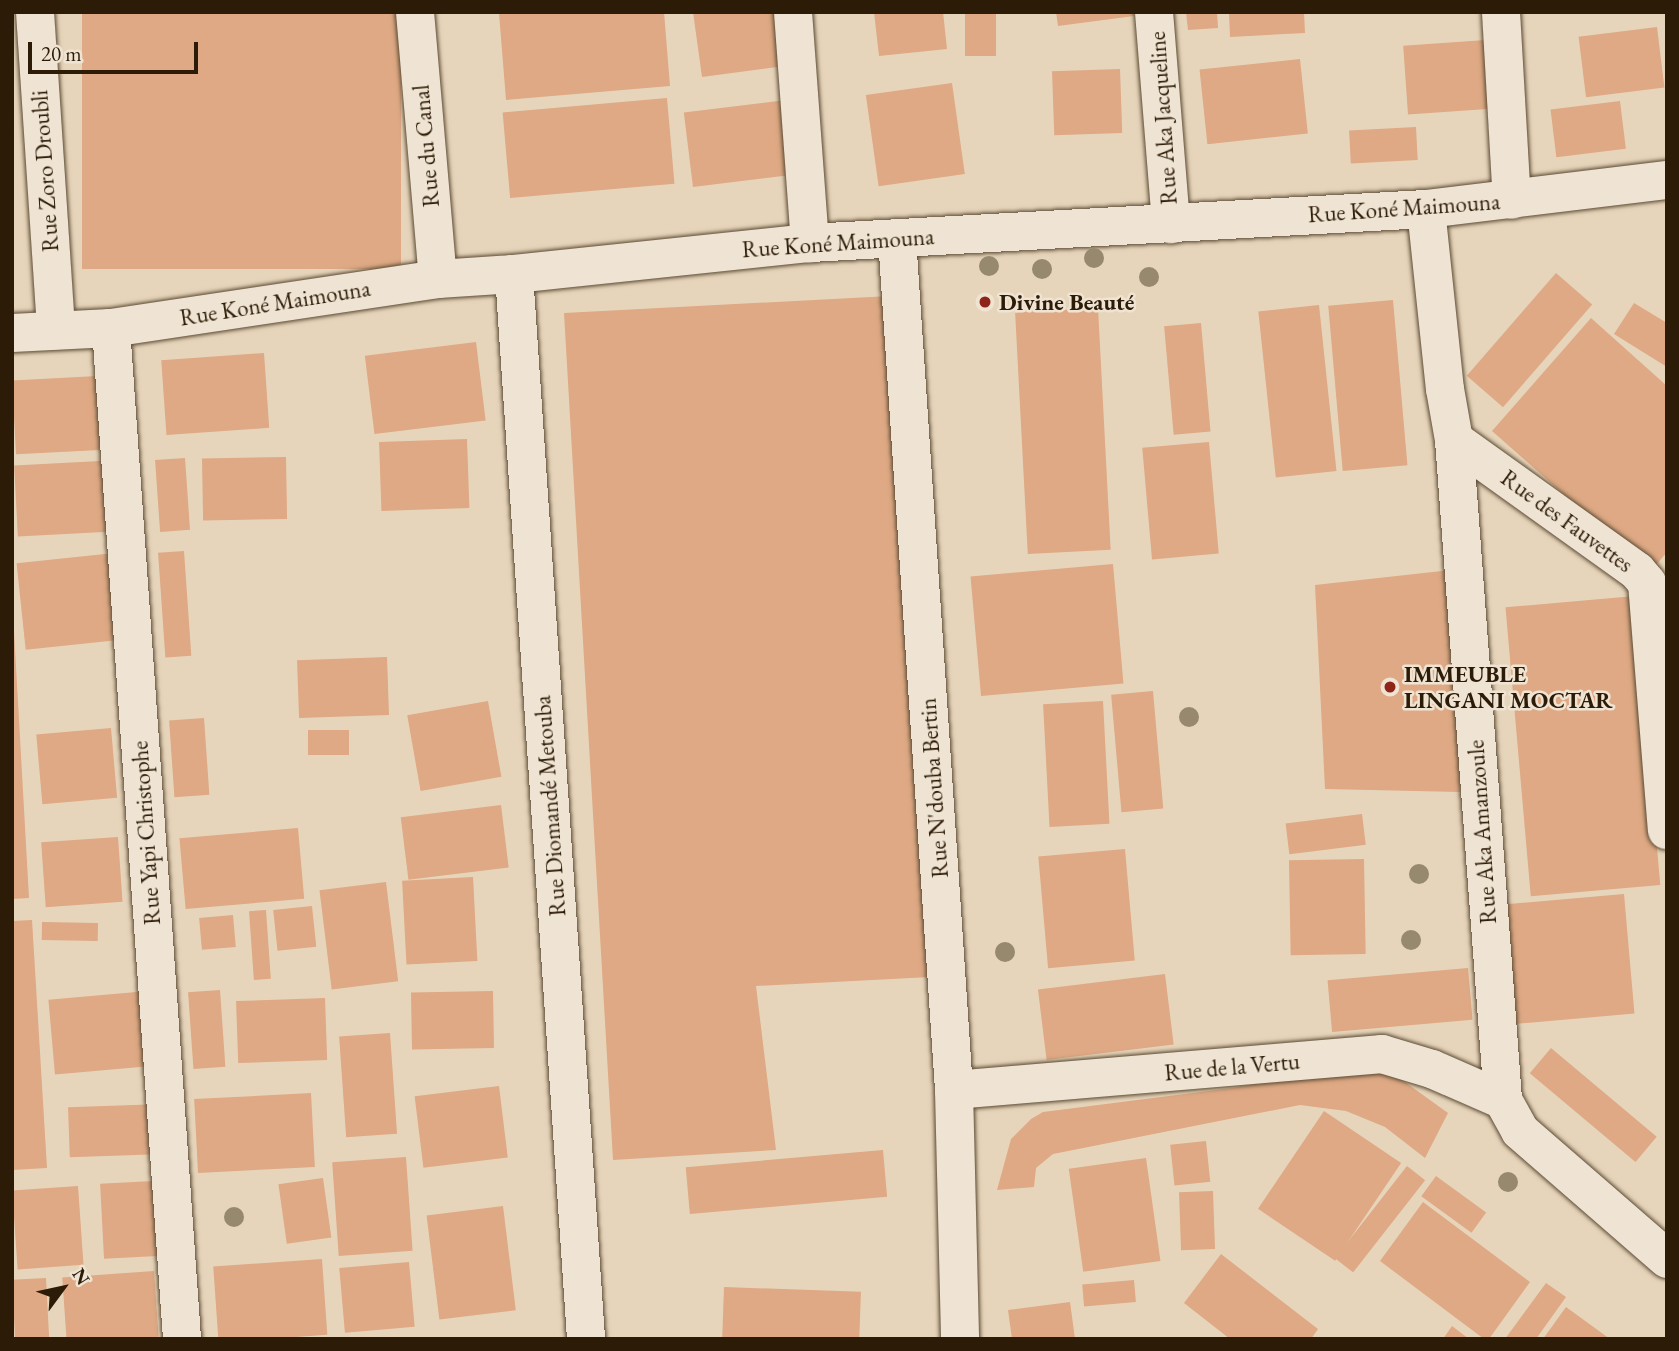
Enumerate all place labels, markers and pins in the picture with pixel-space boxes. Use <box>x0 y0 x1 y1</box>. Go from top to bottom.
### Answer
place label: Divine Beauté <box>999 288 1134 316</box>
marker: Divine Beauté <box>977 294 993 310</box>
place label: IMMEUBLE LINGANI MOCTAR <box>1404 660 1613 714</box>
marker: IMMEUBLE LINGANI MOCTAR <box>1382 679 1398 695</box>

